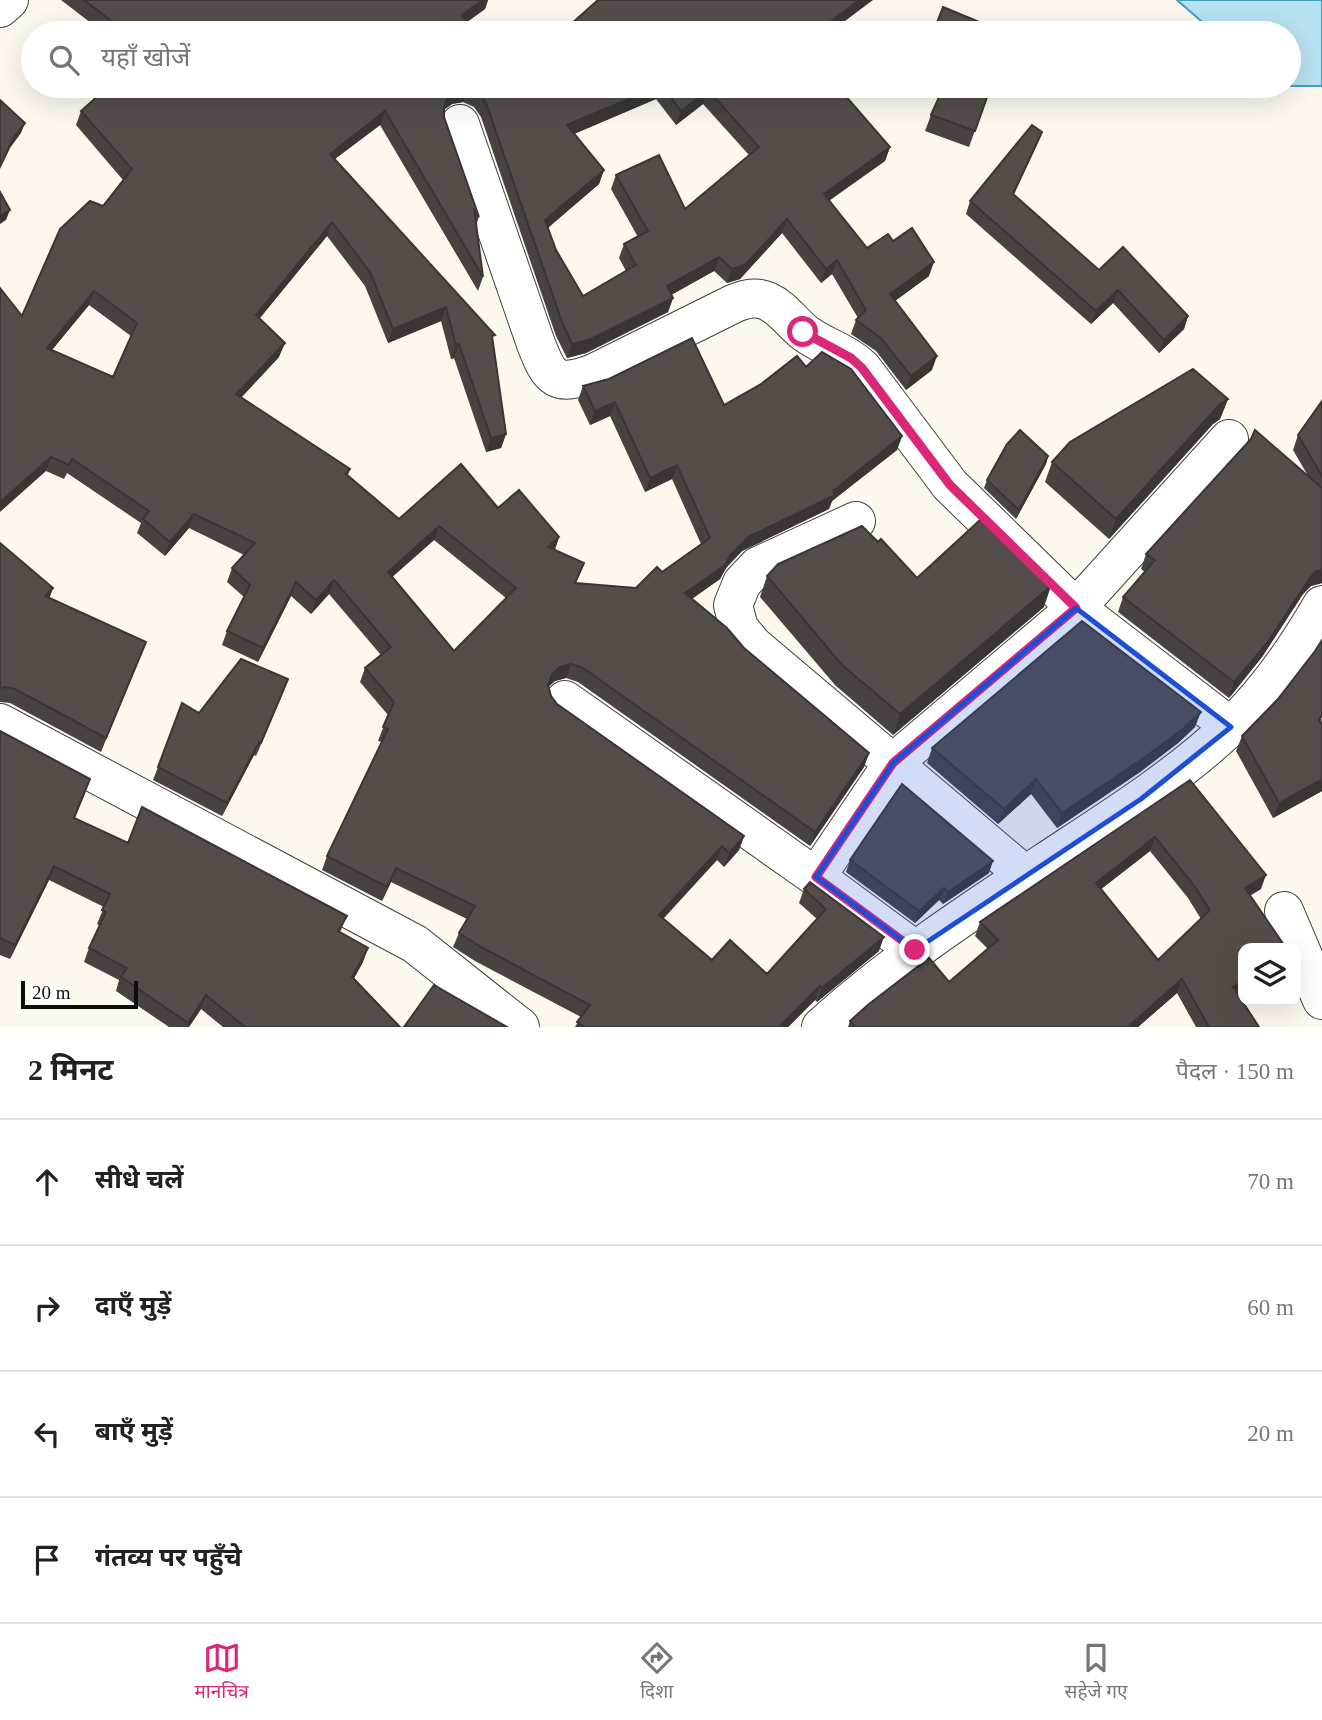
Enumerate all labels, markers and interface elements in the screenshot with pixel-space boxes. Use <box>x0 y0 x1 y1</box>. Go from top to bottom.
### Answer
search box <box>21 21 1301 98</box>
icon: search <box>45 41 83 79</box>
text: यहाँ खोजें <box>101 43 190 72</box>
route start <box>787 316 818 347</box>
route end <box>899 934 930 965</box>
map controls <box>1238 943 1301 1006</box>
button: layers <box>1238 943 1301 1006</box>
scale bar <box>21 978 138 1010</box>
text: 20 m <box>32 982 71 1003</box>
text: 2 मिनट <box>28 1053 113 1086</box>
text: पैदल · 150 m <box>1176 1059 1294 1084</box>
icon: ahead <box>28 1163 66 1201</box>
text: सीधे चलें <box>95 1165 183 1194</box>
text: 70 m <box>1247 1169 1294 1194</box>
icon: right <box>28 1289 66 1327</box>
text: दाएँ मुड़ें <box>95 1291 171 1320</box>
text: 60 m <box>1247 1295 1294 1320</box>
icon: left <box>28 1415 66 1453</box>
text: बाएँ मुड़ें <box>95 1417 173 1446</box>
text: 20 m <box>1247 1421 1294 1446</box>
icon: arrive <box>28 1541 66 1579</box>
text: गंतव्य पर पहुँचे <box>95 1543 242 1572</box>
tab: मानचित्र <box>194 1639 249 1706</box>
tab: दिशा <box>638 1639 676 1706</box>
tab: सहेजे गए <box>1065 1639 1128 1706</box>

